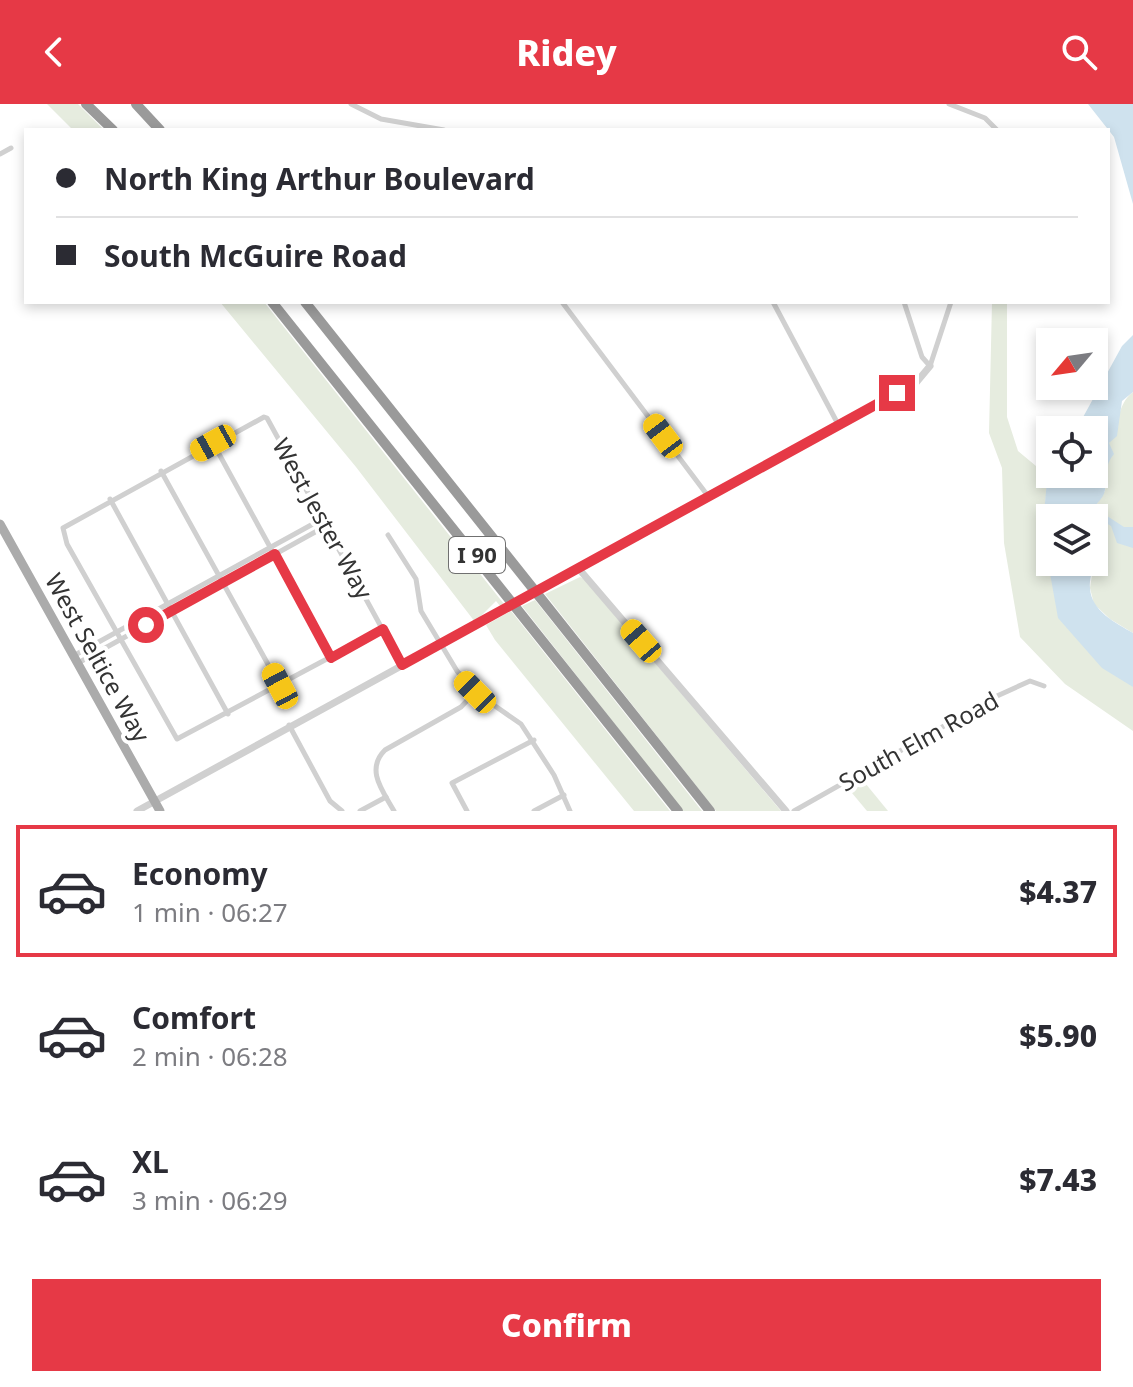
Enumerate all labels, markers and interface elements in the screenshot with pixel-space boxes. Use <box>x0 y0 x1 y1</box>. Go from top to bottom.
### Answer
text: Ridey <box>516 28 617 77</box>
icon: back <box>32 30 76 74</box>
icon: search <box>1057 30 1101 74</box>
text: North King Arthur Boulevard <box>104 158 535 199</box>
text: South McGuire Road <box>104 235 407 276</box>
north arrow <box>1036 328 1108 400</box>
map controls <box>1036 328 1108 576</box>
route end <box>879 375 915 411</box>
car <box>639 410 687 462</box>
button: locate <box>1036 416 1108 488</box>
car <box>186 421 240 465</box>
street label: West Jester Way <box>265 432 382 605</box>
button: layers <box>1036 504 1108 576</box>
road number: I 90 <box>449 537 505 573</box>
street label: West Seltice Way <box>38 567 159 748</box>
route start <box>128 607 164 643</box>
car <box>616 615 666 667</box>
car <box>258 659 302 713</box>
car <box>450 667 500 717</box>
street label: South Elm Road <box>832 683 1004 798</box>
text: Economy <box>132 853 268 894</box>
icon: car <box>36 855 108 927</box>
text: $4.37 <box>1019 871 1097 912</box>
text: 1 min · 06:27 <box>132 894 288 930</box>
text: Comfort <box>132 997 256 1038</box>
icon: car <box>36 999 108 1071</box>
text: $5.90 <box>1019 1015 1097 1056</box>
text: 2 min · 06:28 <box>132 1038 288 1074</box>
text: XL <box>132 1141 169 1182</box>
icon: car <box>36 1143 108 1215</box>
text: $7.43 <box>1019 1159 1097 1200</box>
text: 3 min · 06:29 <box>132 1182 288 1218</box>
button: Confirm <box>32 1279 1101 1371</box>

